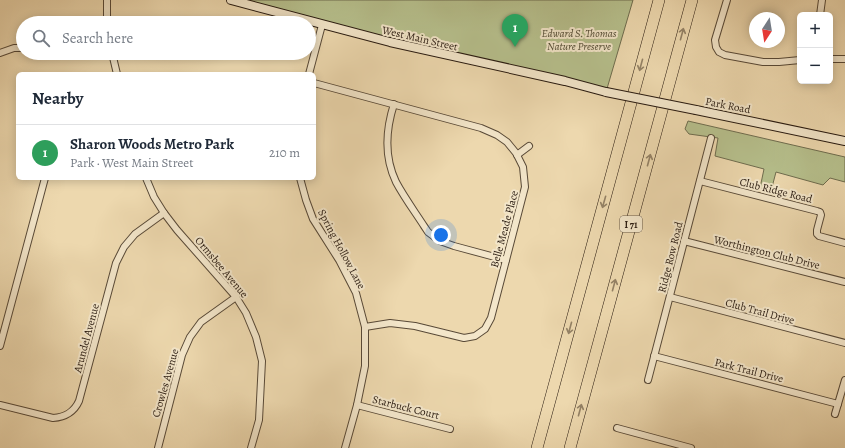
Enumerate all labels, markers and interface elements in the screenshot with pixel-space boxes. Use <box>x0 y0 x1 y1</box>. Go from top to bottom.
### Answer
north arrow <box>749 12 785 48</box>
map controls <box>797 12 833 84</box>
button: + <box>797 12 833 48</box>
pin: 1 <box>502 14 528 47</box>
search box <box>16 16 316 60</box>
street label: West Main Street <box>380 22 460 55</box>
park label: Edward S. Thomas Nature Preserve <box>541 26 617 54</box>
icon: search <box>30 27 52 49</box>
text: Search here <box>62 28 133 48</box>
one-way arrow <box>679 28 687 41</box>
button: − <box>797 48 833 84</box>
one-way arrow <box>637 58 645 71</box>
text: Nearby <box>32 87 83 110</box>
street label: Park Road <box>704 94 752 117</box>
text: Sharon Woods Metro Park <box>70 134 234 154</box>
text: 1 <box>43 144 47 161</box>
text: 210 m <box>269 144 300 161</box>
one-way arrow <box>645 153 653 166</box>
text: Park · West Main Street <box>70 154 193 171</box>
street label: Club Ridge Road <box>738 174 814 207</box>
street label: Belle Meade Place <box>487 189 522 269</box>
one-way arrow <box>600 196 607 209</box>
street label: Spring Hollow Lane <box>314 207 369 292</box>
road number: I 71 <box>620 216 642 232</box>
street label: Ridge Row Road <box>654 220 687 294</box>
your location <box>431 225 451 245</box>
street label: Worthington Club Drive <box>711 232 821 273</box>
street label: Ormsbee Avenue <box>192 233 252 301</box>
one-way arrow <box>611 279 618 292</box>
street label: Club Trail Drive <box>724 295 796 328</box>
street label: Arundel Avenue <box>70 302 103 375</box>
one-way arrow <box>566 321 573 334</box>
street label: Crowles Avenue <box>149 347 182 419</box>
street label: Park Trail Drive <box>713 355 785 386</box>
street label: Starbuck Court <box>371 392 441 423</box>
one-way arrow <box>577 404 584 417</box>

